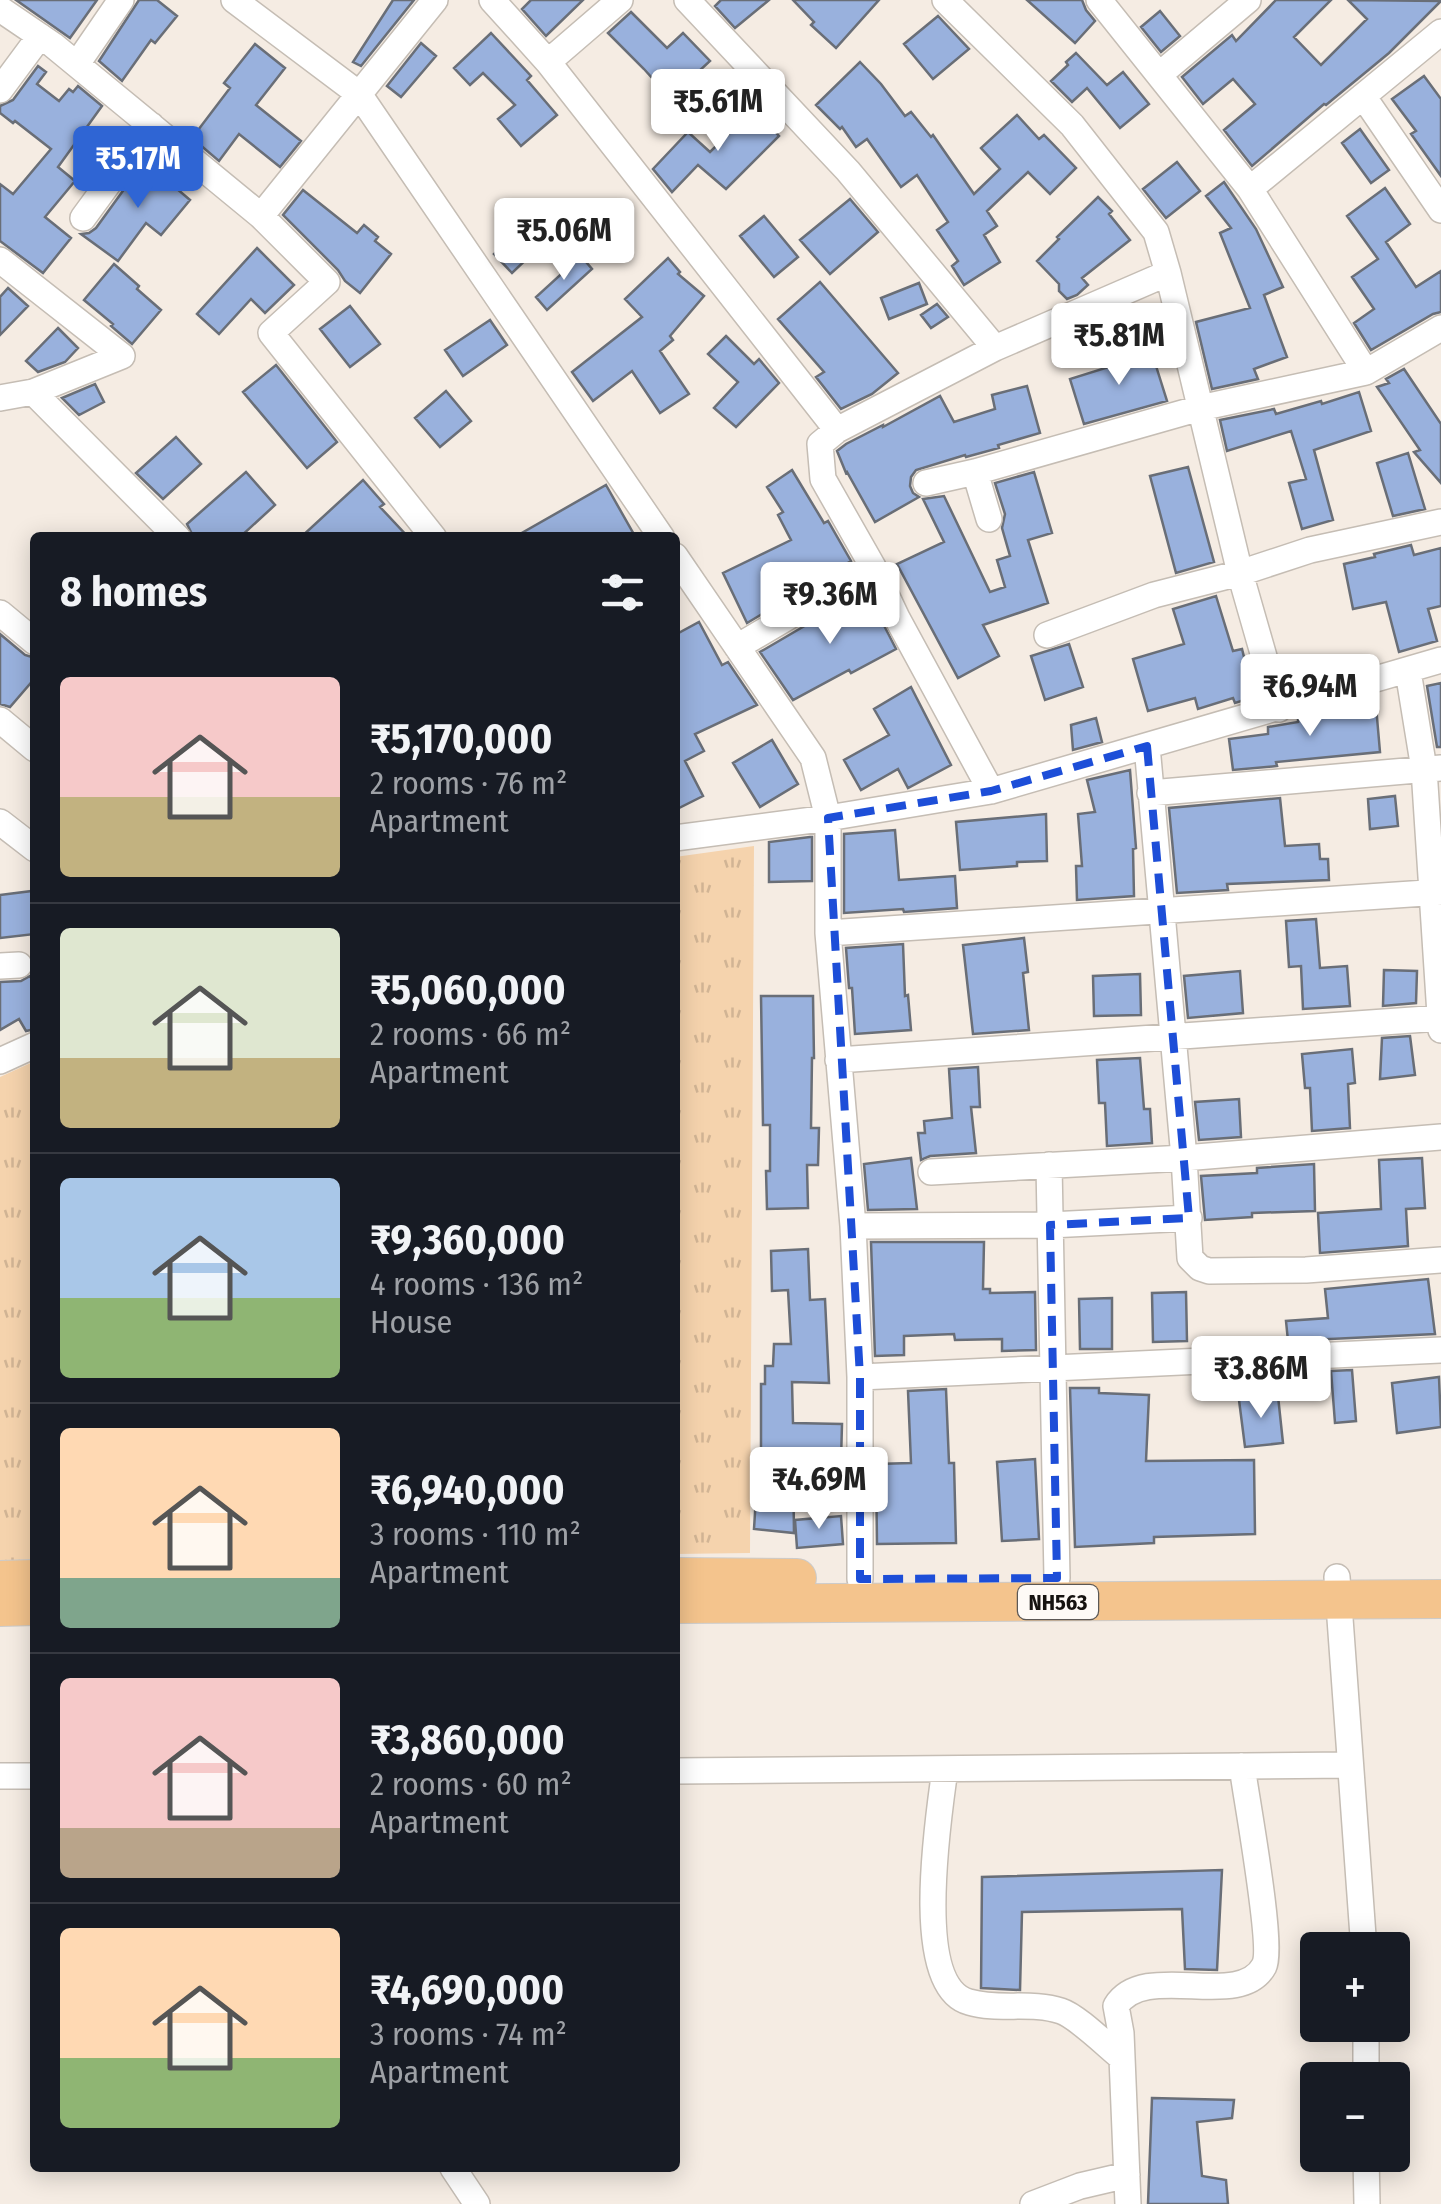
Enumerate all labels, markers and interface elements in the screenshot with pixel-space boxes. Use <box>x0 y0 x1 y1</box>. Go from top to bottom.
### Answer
pin: ₹5.61M <box>637 69 799 154</box>
text: ₹5.61M <box>673 82 763 120</box>
pin: ₹5.17M <box>57 126 219 211</box>
text: ₹5.17M <box>95 139 181 177</box>
pin: ₹5.06M <box>483 198 645 283</box>
text: ₹5.06M <box>516 211 612 249</box>
pin: ₹5.81M <box>1038 303 1200 388</box>
text: ₹5.81M <box>1073 316 1165 354</box>
pin: ₹9.36M <box>749 562 911 647</box>
icon: filters <box>595 565 650 620</box>
text: 8 homes <box>60 567 207 617</box>
text: ₹9.36M <box>783 575 877 613</box>
pin: ₹6.94M <box>1229 654 1391 739</box>
text: ₹6.94M <box>1263 667 1357 705</box>
text: ₹5,170,000 <box>370 714 552 764</box>
icon: home <box>140 717 260 837</box>
text: 2 rooms · 76 m² <box>370 764 567 802</box>
text: Apartment <box>370 802 509 840</box>
text: ₹5,060,000 <box>370 965 566 1015</box>
icon: home <box>140 968 260 1088</box>
text: 2 rooms · 66 m² <box>370 1015 571 1053</box>
text: Apartment <box>370 1053 509 1091</box>
text: ₹9,360,000 <box>370 1215 565 1265</box>
icon: home <box>140 1218 260 1338</box>
text: 4 rooms · 136 m² <box>370 1265 583 1303</box>
text: House <box>370 1303 452 1341</box>
pin: ₹3.86M <box>1180 1336 1342 1421</box>
text: ₹3.86M <box>1214 1349 1308 1387</box>
pin: ₹4.69M <box>738 1447 900 1532</box>
text: ₹4.69M <box>772 1460 866 1498</box>
text: ₹6,940,000 <box>370 1465 565 1515</box>
icon: home <box>140 1468 260 1588</box>
text: 3 rooms · 110 m² <box>370 1515 581 1553</box>
text: Apartment <box>370 1553 509 1591</box>
road number: NH563 <box>1018 1585 1098 1619</box>
text: ₹3,860,000 <box>370 1715 565 1765</box>
icon: home <box>140 1718 260 1838</box>
text: 2 rooms · 60 m² <box>370 1765 572 1803</box>
text: Apartment <box>370 1803 509 1841</box>
map controls <box>1300 1932 1410 2172</box>
button: + <box>1300 1932 1410 2042</box>
text: ₹4,690,000 <box>370 1965 564 2015</box>
icon: home <box>140 1968 260 2088</box>
text: 3 rooms · 74 m² <box>370 2015 567 2053</box>
text: Apartment <box>370 2053 509 2091</box>
button: − <box>1300 2062 1410 2172</box>

